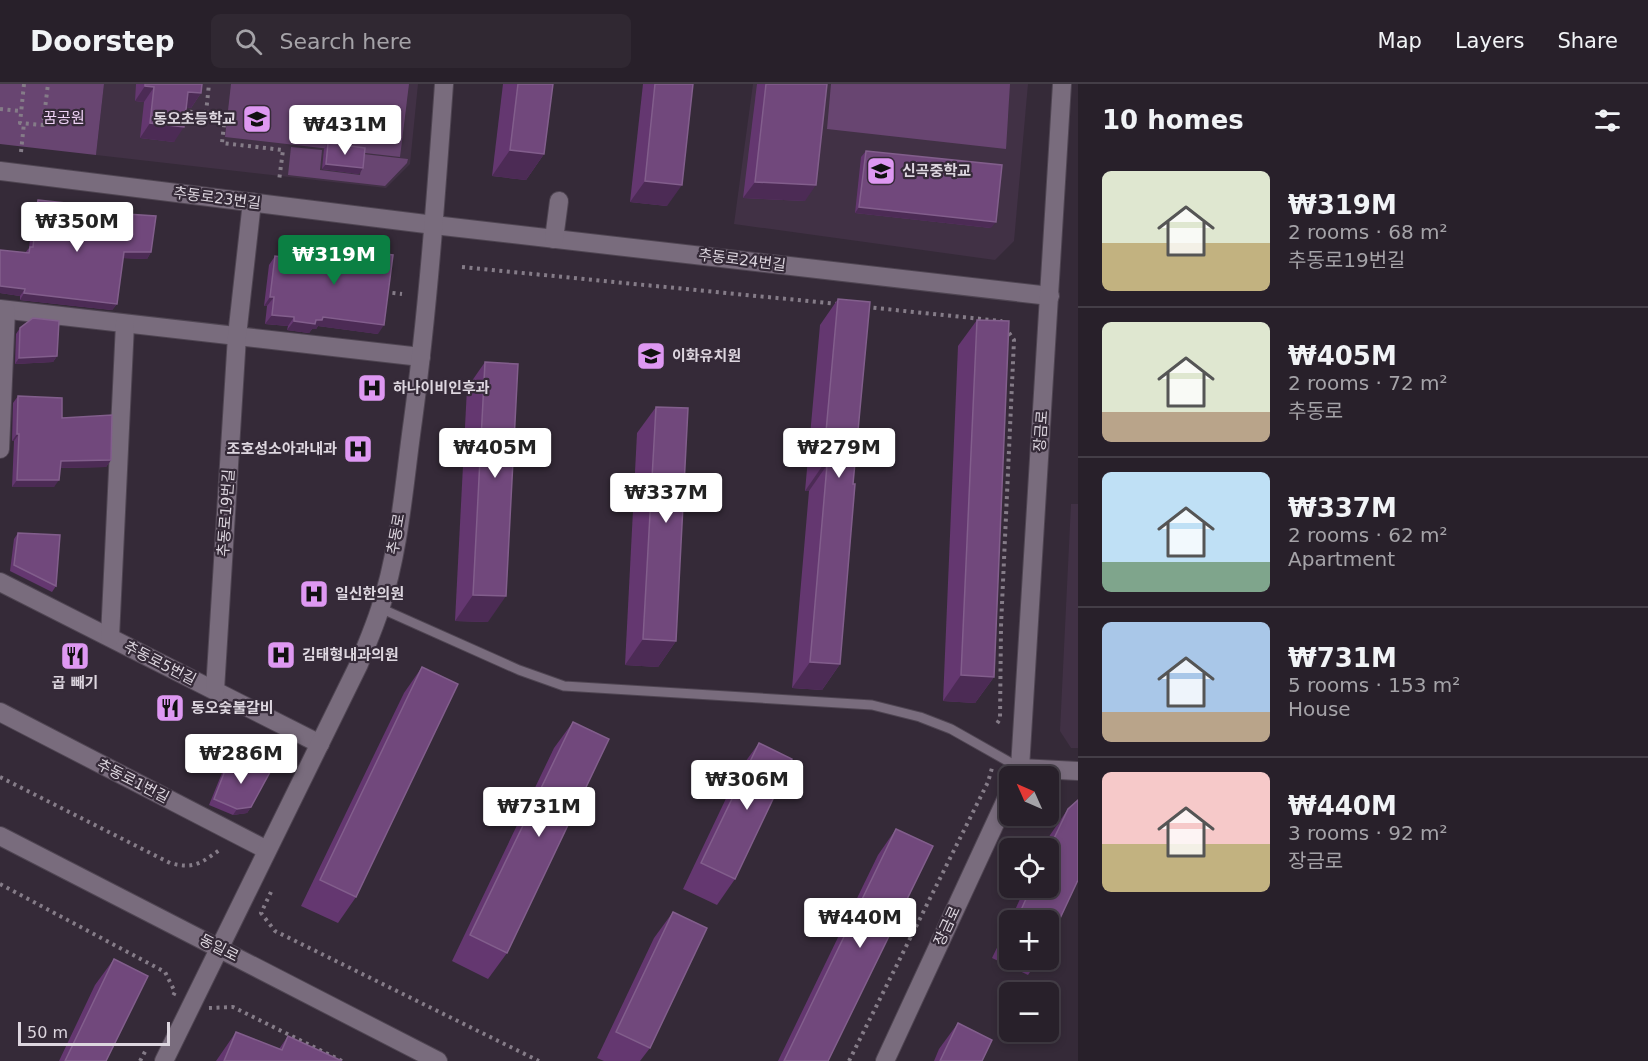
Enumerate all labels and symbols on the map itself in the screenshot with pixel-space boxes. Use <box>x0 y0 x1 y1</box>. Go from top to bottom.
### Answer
school or university icon: 동오초등학교 <box>241 103 273 135</box>
pin: ₩431M <box>303 105 387 156</box>
park label: 꿈공원 <box>43 109 85 127</box>
place label: 동오초등학교 <box>153 110 236 128</box>
school or university icon: 신곡중학교 <box>865 155 897 187</box>
place label: 신곡중학교 <box>902 162 971 180</box>
street label: 추동로23번길 <box>172 184 262 212</box>
pin: ₩350M <box>35 202 119 253</box>
pin: ₩319M <box>292 235 376 286</box>
street label: 추동로24번길 <box>697 246 787 274</box>
school or university icon: 이화유치원 <box>635 340 667 372</box>
place label: 이화유치원 <box>672 347 741 365</box>
hospital icon: 하나이비인후과 <box>356 372 388 404</box>
place label: 하나이비인후과 <box>393 379 490 397</box>
street label: 장금로 <box>1031 410 1051 452</box>
pin: ₩405M <box>453 428 537 479</box>
pin: ₩279M <box>797 428 881 479</box>
hospital icon: 조호성소아과내과 <box>342 433 374 465</box>
place label: 조호성소아과내과 <box>227 440 337 458</box>
street label: 추동로19번길 <box>214 468 238 558</box>
pin: ₩337M <box>624 473 708 524</box>
street label: 추동로 <box>384 512 408 556</box>
hospital icon: 일신한의원 <box>298 578 330 610</box>
place label: 일신한의원 <box>335 585 404 603</box>
street label: 추동로5번길 <box>121 637 199 689</box>
hospital icon: 김태형내과의원 <box>265 639 297 671</box>
restaurant icon: 곱 빼기 <box>59 640 91 672</box>
place label: 김태형내과의원 <box>302 646 399 664</box>
place label: 곱 빼기 <box>52 674 98 692</box>
restaurant icon: 동오숯불갈비 <box>154 692 186 724</box>
place label: 동오숯불갈비 <box>191 699 274 717</box>
pin: ₩286M <box>199 734 283 785</box>
street label: 추동로1번길 <box>94 755 172 807</box>
pin: ₩306M <box>705 760 789 811</box>
north arrow <box>999 766 1059 826</box>
pin: ₩731M <box>497 787 581 838</box>
pin: ₩440M <box>818 898 902 949</box>
street label: 장금로 <box>930 903 964 949</box>
street label: 동일로 <box>196 931 242 965</box>
scale bar <box>18 1019 170 1046</box>

